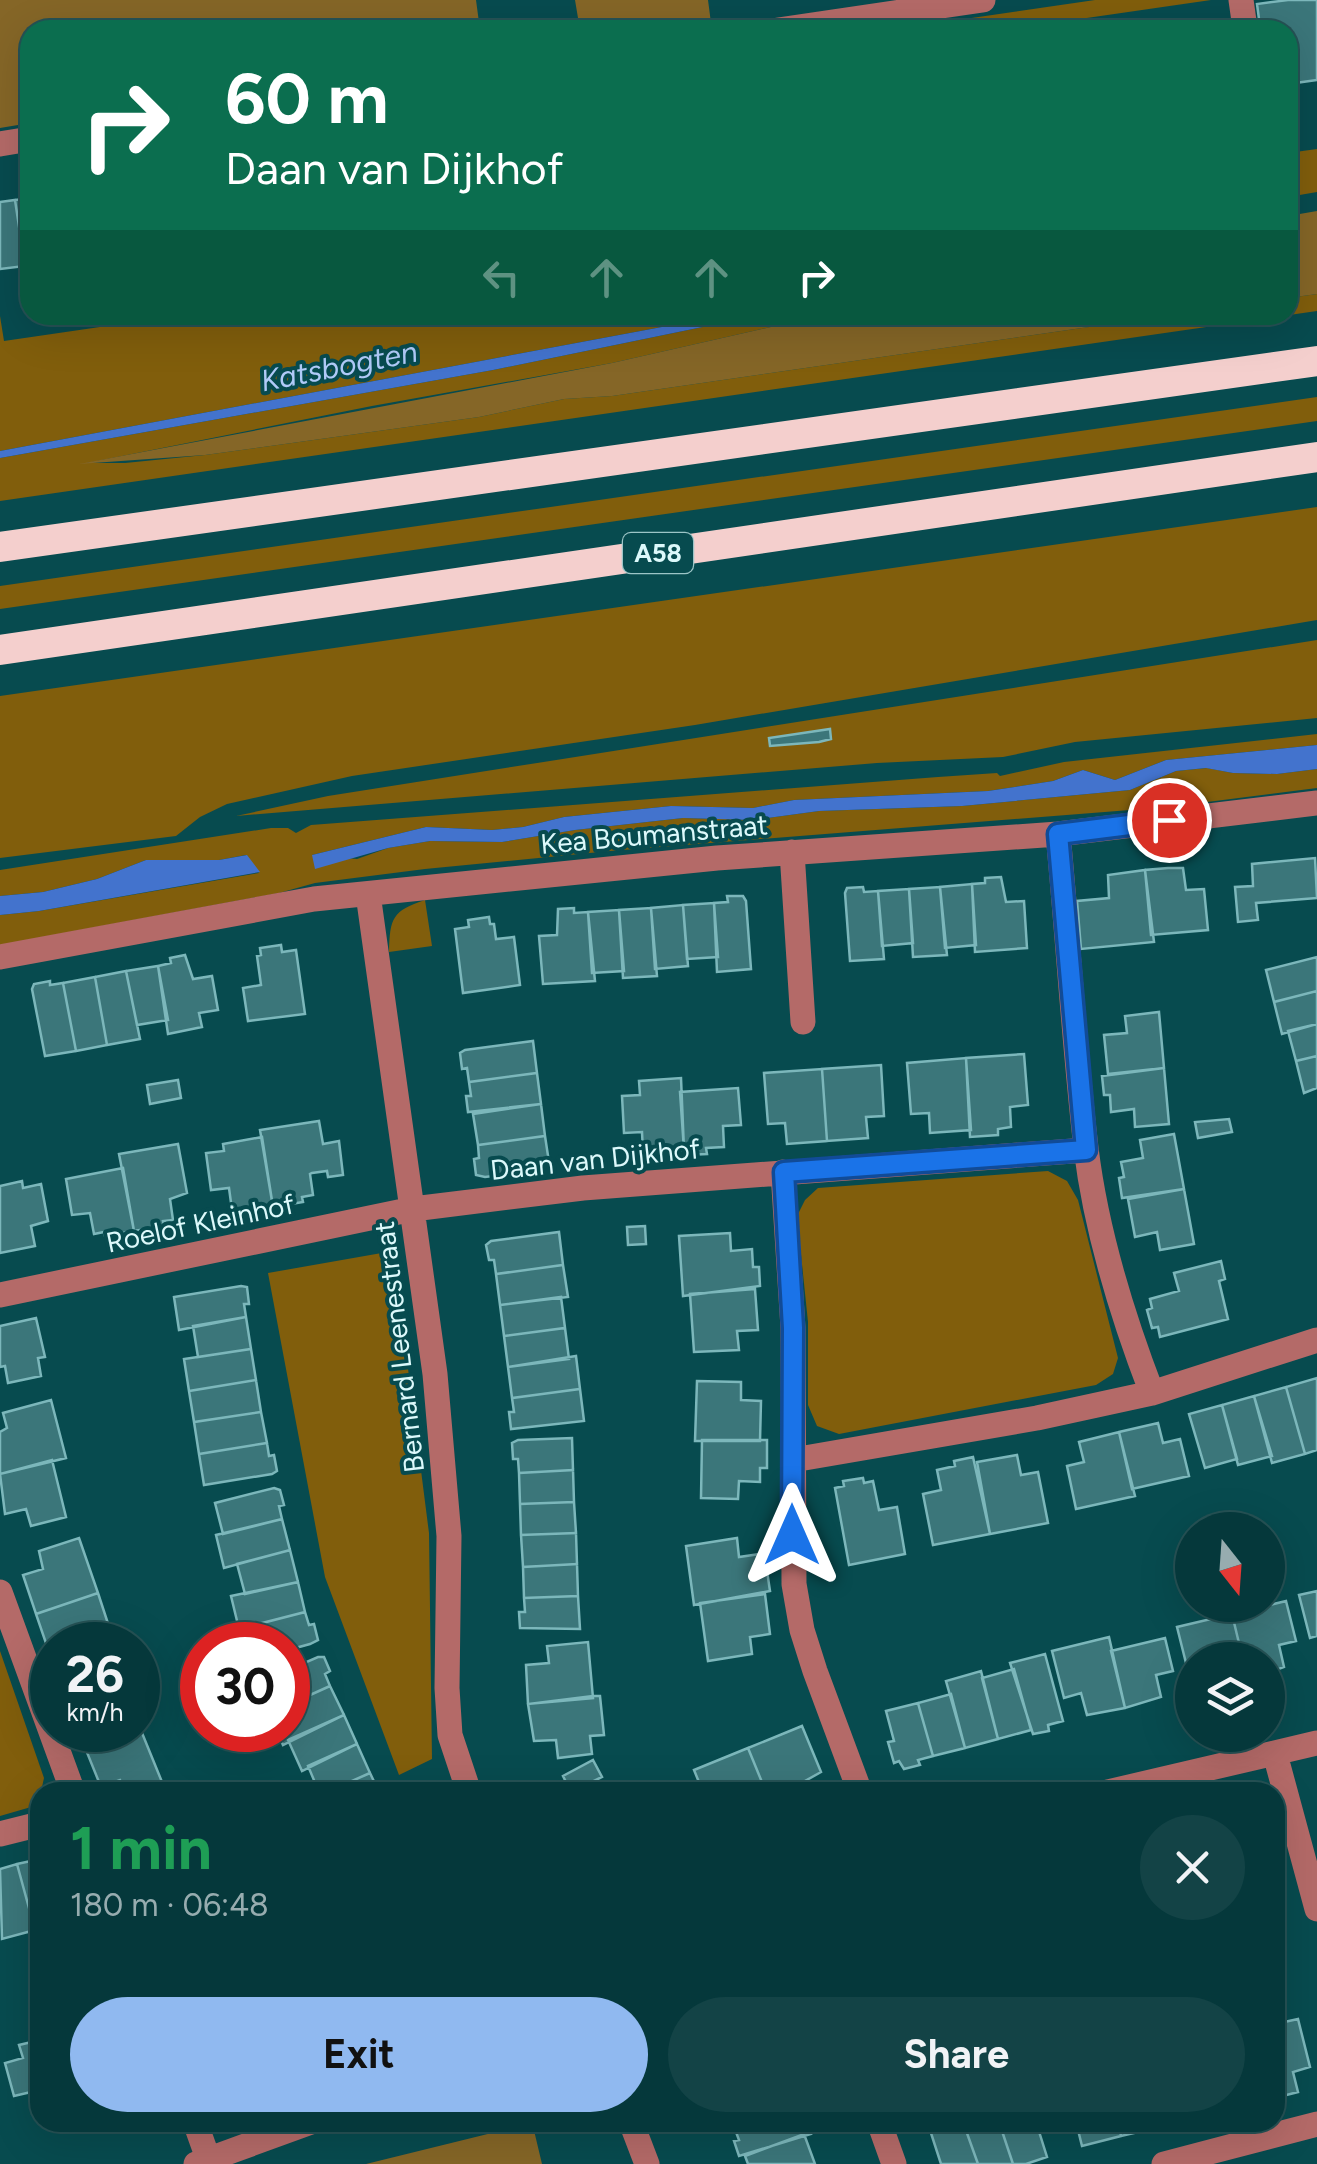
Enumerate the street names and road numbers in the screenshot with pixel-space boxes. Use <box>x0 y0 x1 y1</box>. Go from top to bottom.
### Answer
road number: A58 <box>623 533 693 573</box>
street label: Kea Boumanstraat <box>539 807 769 861</box>
street label: Daan van Dijkhof <box>489 1131 702 1187</box>
street label: Roelof Kleinhof <box>103 1186 298 1260</box>
street label: Bernard Leenestraat <box>367 1219 431 1475</box>

